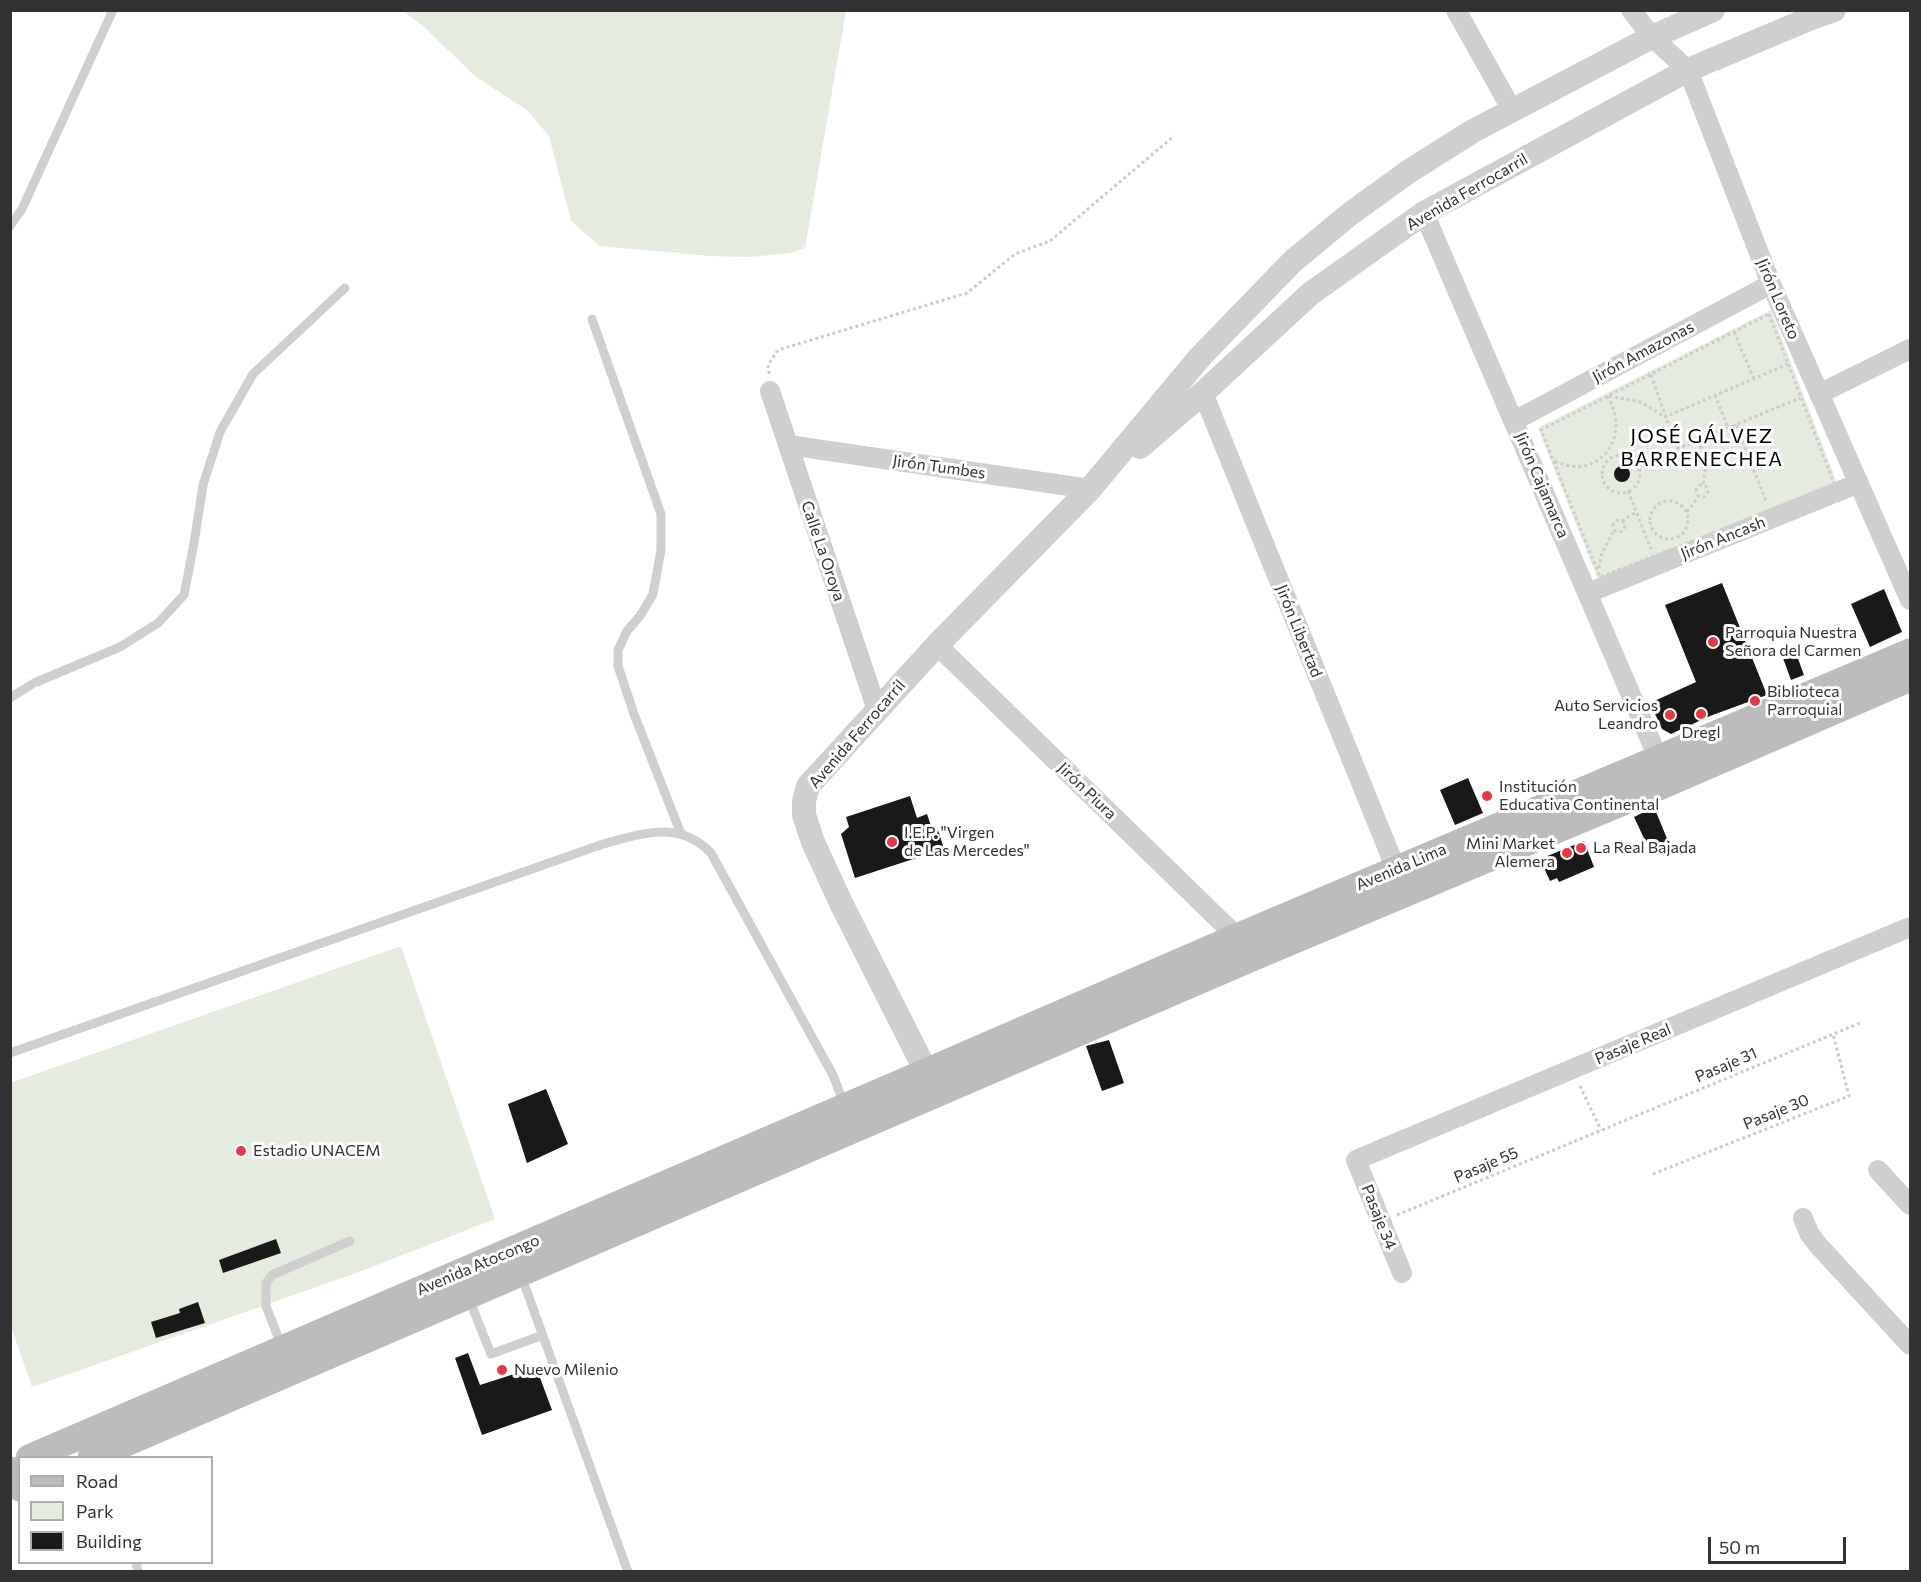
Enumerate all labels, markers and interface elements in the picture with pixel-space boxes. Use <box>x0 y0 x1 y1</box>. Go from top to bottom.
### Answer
street label: Avenida Ferrocarril <box>1403 149 1531 235</box>
street label: Jirón Loreto <box>1752 256 1804 342</box>
street label: Jirón Amazonas <box>1589 317 1697 387</box>
district label: JOSÉ GÁLVEZ BARRENECHEA <box>1620 424 1784 471</box>
street label: Jirón Cajamarca <box>1511 429 1573 541</box>
street label: Jirón Tumbes <box>891 451 987 483</box>
street label: Calle La Oroya <box>797 498 849 604</box>
street label: Jirón Ancash <box>1678 512 1768 564</box>
street label: Jirón Libertad <box>1272 582 1326 680</box>
place label: Parroquia Nuestra Señora del Carmen <box>1725 623 1861 661</box>
marker: Parroquia Nuestra Señora del Carmen <box>1706 635 1720 649</box>
street label: Avenida Ferrocarril <box>805 676 909 792</box>
place label: Biblioteca Parroquial <box>1767 682 1842 720</box>
marker: Biblioteca Parroquial <box>1748 694 1762 708</box>
place label: Auto Servicios Leandro <box>1554 696 1658 734</box>
marker: Dregl <box>1694 707 1708 721</box>
marker: Auto Servicios Leandro <box>1663 708 1677 722</box>
place label: Dregl <box>1681 723 1721 743</box>
street label: Jirón Piura <box>1054 758 1120 824</box>
place label: Institución Educativa Continental <box>1499 777 1659 815</box>
marker: Institución Educativa Continental <box>1480 789 1494 803</box>
place label: I.E.P. "Virgen de Las Mercedes" <box>904 823 1030 861</box>
place label: Mini Market Alemera <box>1466 834 1555 872</box>
marker: I.E.P. "Virgen de Las Mercedes" <box>885 835 899 849</box>
place label: La Real Bajada <box>1593 838 1696 858</box>
street label: Avenida Lima <box>1353 839 1449 895</box>
marker: La Real Bajada <box>1574 841 1588 855</box>
marker: Mini Market Alemera <box>1560 846 1574 860</box>
street label: Pasaje Real <box>1592 1019 1674 1069</box>
street label: Pasaje 31 <box>1692 1043 1760 1087</box>
street label: Pasaje 30 <box>1740 1090 1812 1134</box>
place label: Estadio UNACEM <box>253 1141 381 1161</box>
street label: Pasaje 55 <box>1451 1143 1521 1187</box>
marker: Estadio UNACEM <box>234 1144 248 1158</box>
street label: Pasaje 34 <box>1357 1182 1401 1252</box>
street label: Avenida Atocongo <box>414 1230 542 1300</box>
place label: Nuevo Milenio <box>514 1360 619 1380</box>
marker: Nuevo Milenio <box>495 1363 509 1377</box>
legend <box>18 1456 213 1564</box>
text: Road <box>76 1470 118 1492</box>
text: Park <box>76 1500 114 1522</box>
scale bar <box>1711 1525 1849 1563</box>
text: Building <box>76 1530 142 1552</box>
text: 50 m <box>1719 1536 1760 1558</box>

